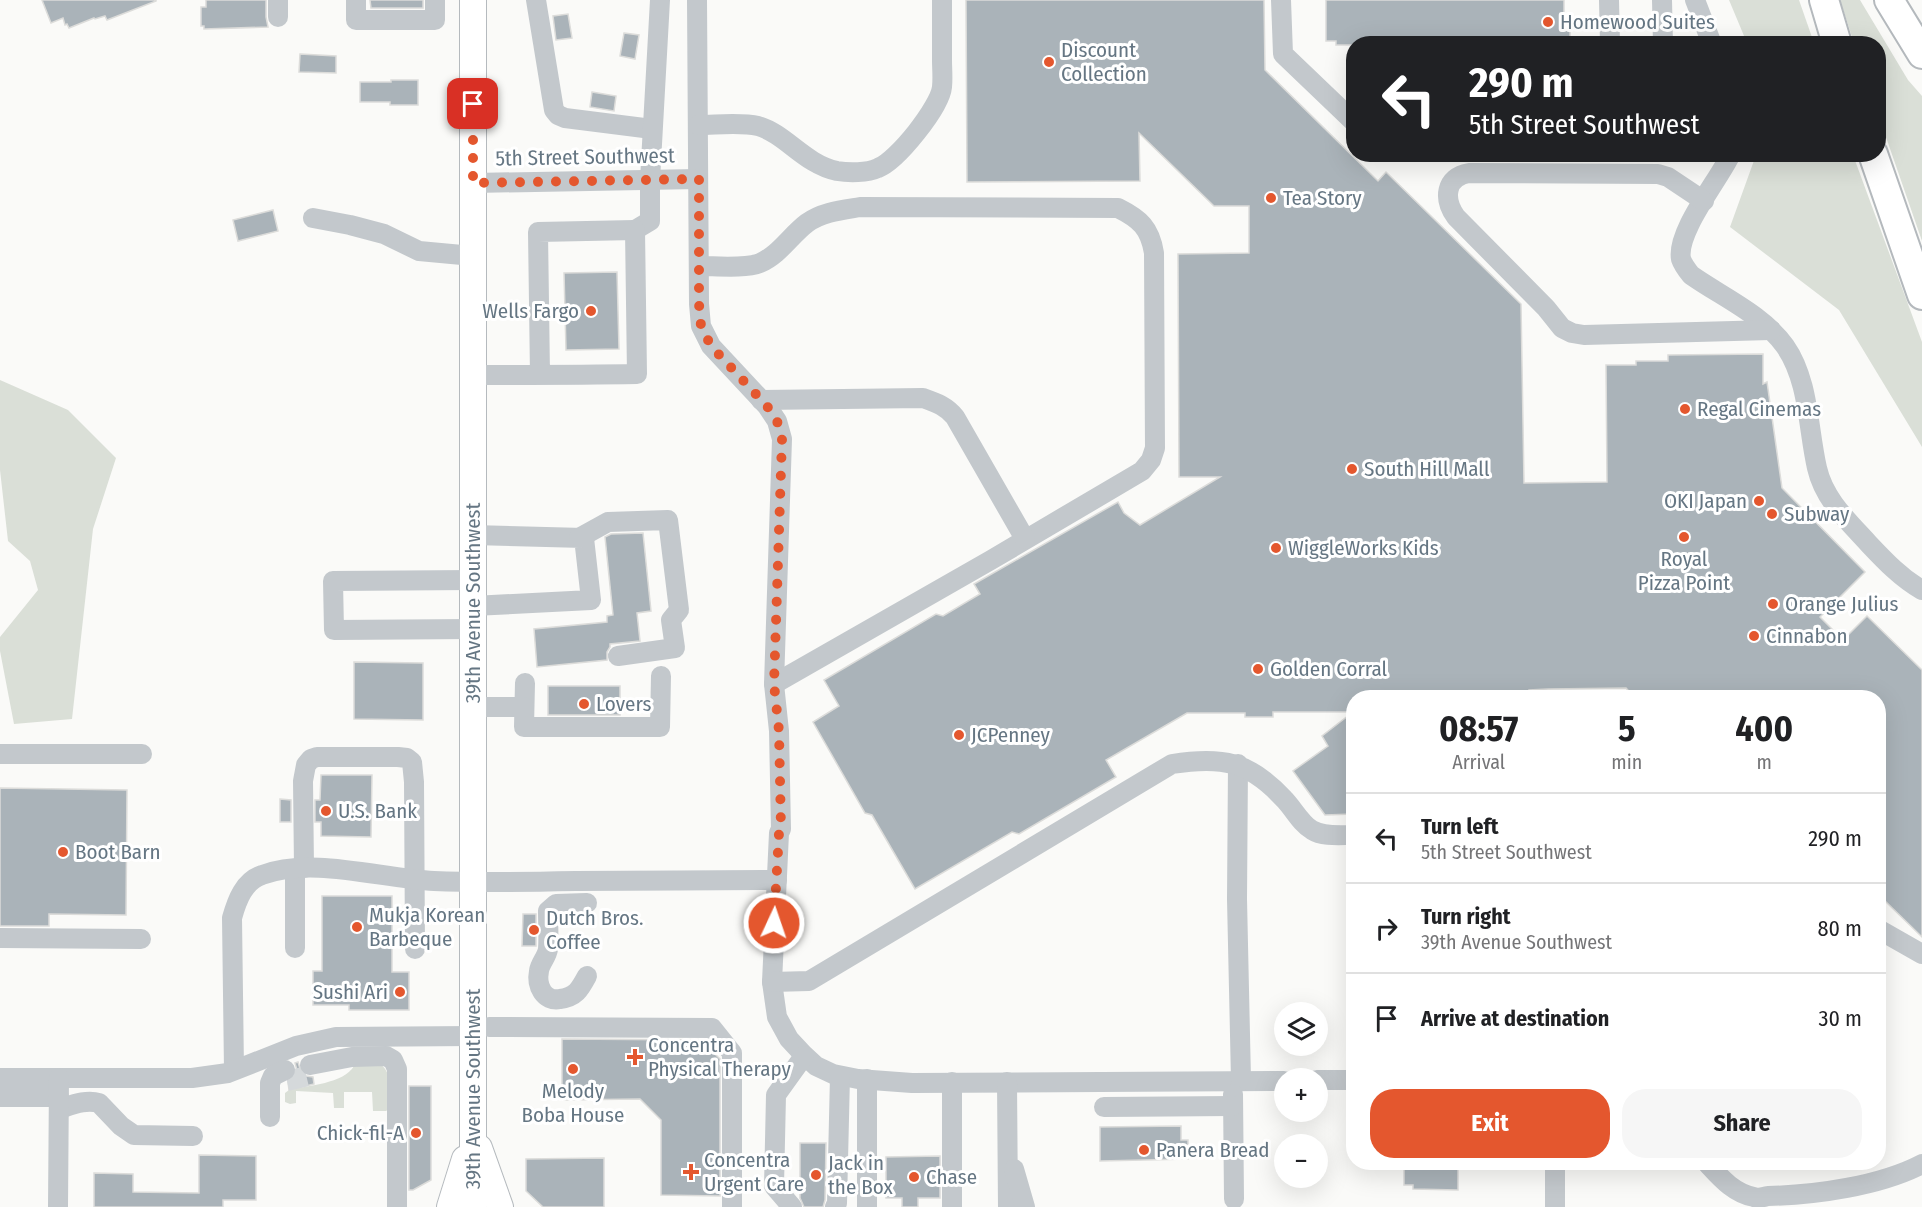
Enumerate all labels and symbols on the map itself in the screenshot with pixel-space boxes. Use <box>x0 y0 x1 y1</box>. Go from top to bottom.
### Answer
place label: Homewood Suites <box>1560 9 1715 35</box>
marker: Homewood Suites <box>1541 15 1555 29</box>
place label: Discount Collection <box>1061 37 1147 87</box>
marker: Discount Collection <box>1042 55 1056 69</box>
pin <box>447 78 498 129</box>
street label: 5th Street Southwest <box>495 142 675 172</box>
place label: Tea Story <box>1283 185 1362 211</box>
marker: Tea Story <box>1264 191 1278 205</box>
place label: Wells Fargo <box>482 298 579 324</box>
marker: Wells Fargo <box>584 304 598 318</box>
place label: Regal Cinemas <box>1697 396 1821 422</box>
marker: Regal Cinemas <box>1678 402 1692 416</box>
place label: South Hill Mall <box>1364 456 1490 482</box>
marker: South Hill Mall <box>1345 462 1359 476</box>
place label: OKI Japan <box>1664 488 1747 514</box>
marker: OKI Japan <box>1752 494 1766 508</box>
place label: Subway <box>1784 501 1850 527</box>
street label: 39th Avenue Southwest <box>460 503 486 703</box>
marker: Subway <box>1765 507 1779 521</box>
marker: Royal Pizza Point <box>1677 530 1691 544</box>
place label: WiggleWorks Kids <box>1288 535 1439 561</box>
marker: WiggleWorks Kids <box>1269 541 1283 555</box>
place label: Royal Pizza Point <box>1638 546 1730 596</box>
place label: Orange Julius <box>1785 591 1899 617</box>
marker: Orange Julius <box>1766 597 1780 611</box>
place label: Cinnabon <box>1766 623 1848 649</box>
marker: Cinnabon <box>1747 629 1761 643</box>
place label: Golden Corral <box>1270 656 1388 682</box>
marker: Golden Corral <box>1251 662 1265 676</box>
place label: Lovers <box>596 691 651 717</box>
marker: Lovers <box>577 697 591 711</box>
place label: JCPenney <box>971 722 1051 748</box>
marker: JCPenney <box>952 728 966 742</box>
place label: U.S. Bank <box>338 798 417 824</box>
marker: U.S. Bank <box>319 804 333 818</box>
place label: Boot Barn <box>75 839 161 865</box>
marker: Boot Barn <box>56 845 70 859</box>
position arrow <box>742 891 806 955</box>
place label: Mukja Korean Barbeque <box>369 902 485 952</box>
place label: Dutch Bros. Coffee <box>546 905 643 955</box>
marker: Mukja Korean Barbeque <box>350 920 364 934</box>
marker: Dutch Bros. Coffee <box>527 923 541 937</box>
place label: Sushi Ari <box>313 979 388 1005</box>
marker: Sushi Ari <box>393 985 407 999</box>
street label: 39th Avenue Southwest <box>460 989 486 1189</box>
place label: Concentra Physical Therapy <box>648 1032 792 1082</box>
marker: Concentra Physical Therapy <box>626 1048 644 1066</box>
marker: Melody Boba House <box>566 1062 580 1076</box>
place label: Melody Boba House <box>522 1078 624 1128</box>
place label: Chick-fil-A <box>317 1120 404 1146</box>
marker: Chick-fil-A <box>409 1126 423 1140</box>
place label: Panera Bread <box>1156 1137 1269 1163</box>
marker: Panera Bread <box>1137 1143 1151 1157</box>
place label: Concentra Urgent Care <box>704 1147 804 1197</box>
place label: Jack in the Box <box>828 1150 894 1200</box>
marker: Concentra Urgent Care <box>682 1163 700 1181</box>
place label: Chase <box>926 1164 977 1190</box>
marker: Jack in the Box <box>809 1168 823 1182</box>
marker: Chase <box>907 1170 921 1184</box>

